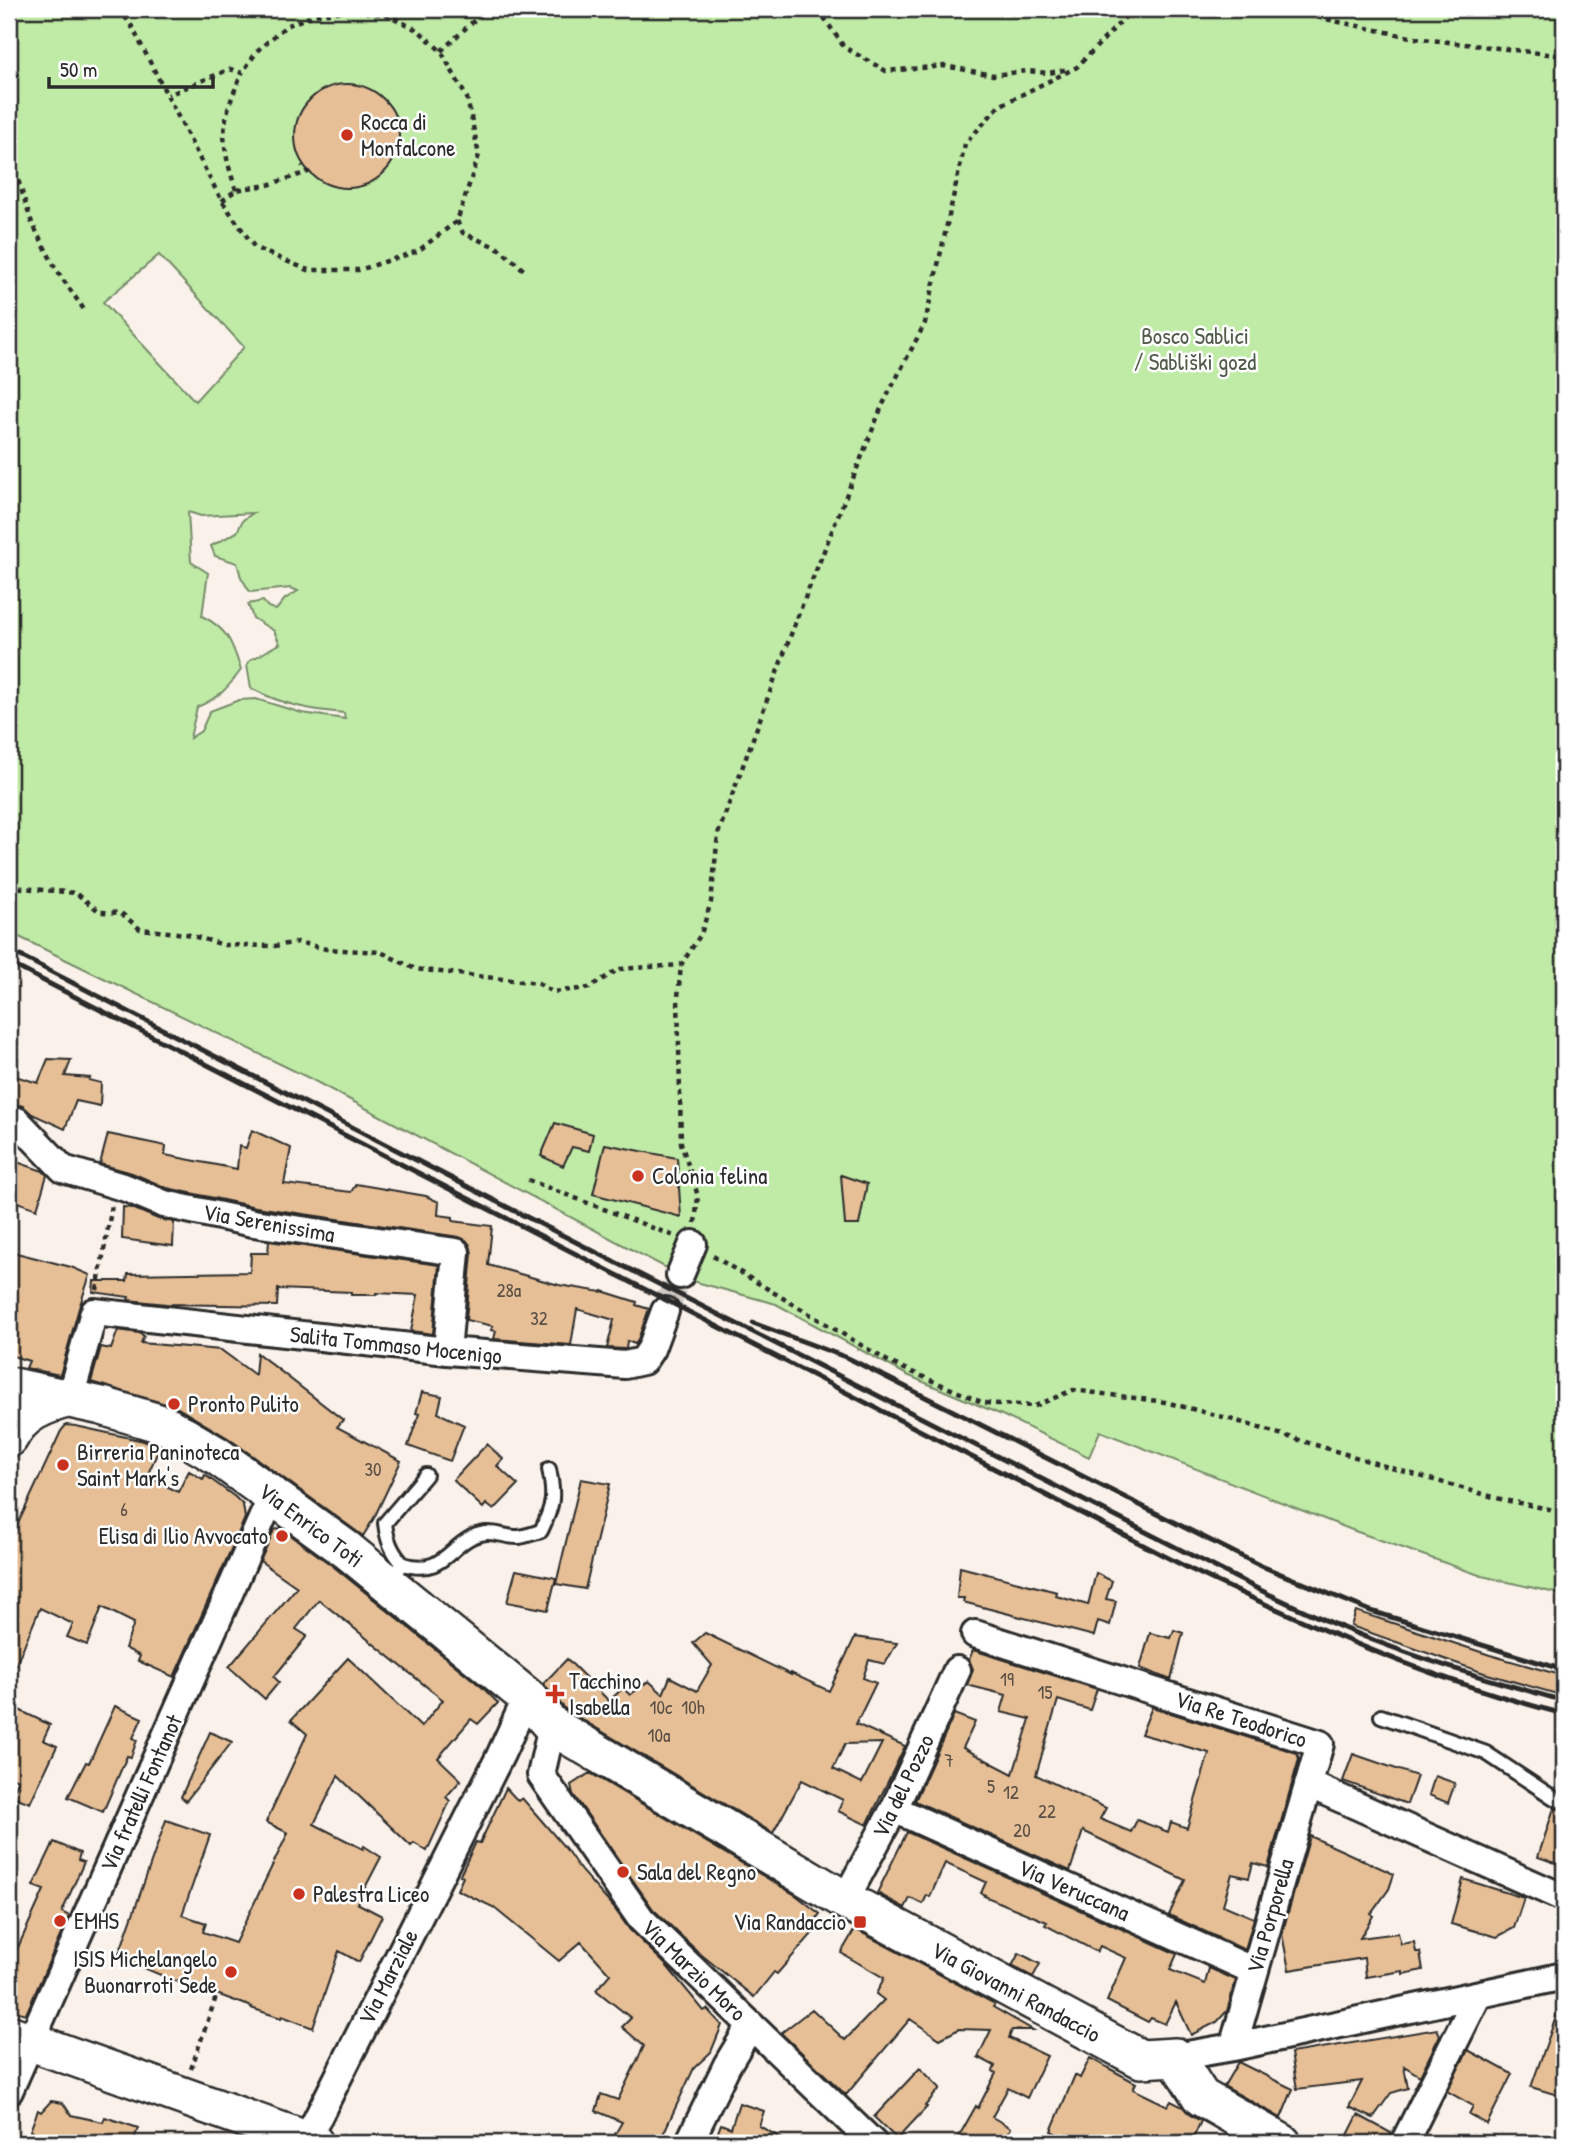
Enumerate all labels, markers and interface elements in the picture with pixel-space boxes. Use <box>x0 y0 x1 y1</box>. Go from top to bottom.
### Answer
scale bar <box>49 46 214 90</box>
text: 50 m <box>60 55 97 84</box>
place label: Rocca di Monfalcone <box>361 106 455 163</box>
marker: Rocca di Monfalcone <box>339 127 355 143</box>
park label: Bosco Sablici / Sabliški gozd <box>1134 320 1256 377</box>
place label: Colonia felina <box>652 1160 767 1191</box>
marker: Colonia felina <box>630 1168 646 1184</box>
street label: Via Serenissima <box>201 1196 337 1249</box>
house number: 28a <box>497 1277 522 1303</box>
house number: 32 <box>530 1305 548 1331</box>
street label: Salita Tommaso Mocenigo <box>289 1318 504 1371</box>
place label: Pronto Pulito <box>188 1388 299 1419</box>
marker: Pronto Pulito <box>166 1396 182 1412</box>
place label: Birreria Paninoteca Saint Mark's <box>77 1436 239 1493</box>
house number: 30 <box>364 1456 382 1482</box>
marker: Birreria Paninoteca Saint Mark's <box>55 1457 71 1473</box>
street label: Via Enrico Toti <box>253 1475 370 1574</box>
house number: 6 <box>120 1496 128 1522</box>
place label: Elisa di Ilio Avvocato <box>99 1520 268 1551</box>
marker: Elisa di Ilio Avvocato <box>274 1528 290 1544</box>
place label: Tacchino Isabella <box>569 1665 641 1722</box>
house number: 19 <box>1000 1666 1014 1692</box>
house number: 15 <box>1038 1679 1052 1705</box>
street label: Via Re Teodorico <box>1171 1683 1311 1754</box>
marker: Tacchino Isabella <box>547 1686 563 1702</box>
house number: 10c <box>650 1694 673 1720</box>
house number: 10h <box>681 1694 705 1720</box>
street label: Via fratelli Fontanot <box>92 1708 189 1876</box>
house number: 10a <box>648 1722 671 1748</box>
street label: Via del Pozzo <box>864 1729 941 1843</box>
house number: 7 <box>944 1747 954 1773</box>
house number: 5 <box>987 1773 995 1799</box>
house number: 12 <box>1003 1779 1019 1805</box>
house number: 22 <box>1038 1798 1056 1824</box>
house number: 20 <box>1013 1817 1031 1843</box>
street label: Via Veruccana <box>1014 1851 1135 1928</box>
street label: Via Porporella <box>1238 1855 1301 1977</box>
place label: Sala del Regno <box>637 1856 756 1887</box>
marker: Sala del Regno <box>615 1864 631 1880</box>
place label: Palestra Liceo <box>313 1878 429 1909</box>
marker: Palestra Liceo <box>291 1886 307 1902</box>
place label: EMHS <box>74 1905 120 1936</box>
place label: Via Randaccio <box>734 1906 846 1937</box>
street label: Via Marzio Moro <box>635 1912 754 2028</box>
marker: EMHS <box>52 1913 68 1929</box>
marker: Via Randaccio <box>852 1914 868 1930</box>
street label: Via Marziale <box>350 1924 425 2030</box>
street label: Via Giovanni Randaccio <box>926 1934 1106 2049</box>
place label: ISIS Michelangelo Buonarroti Sede <box>73 1943 217 2000</box>
marker: ISIS Michelangelo Buonarroti Sede <box>223 1964 239 1980</box>

